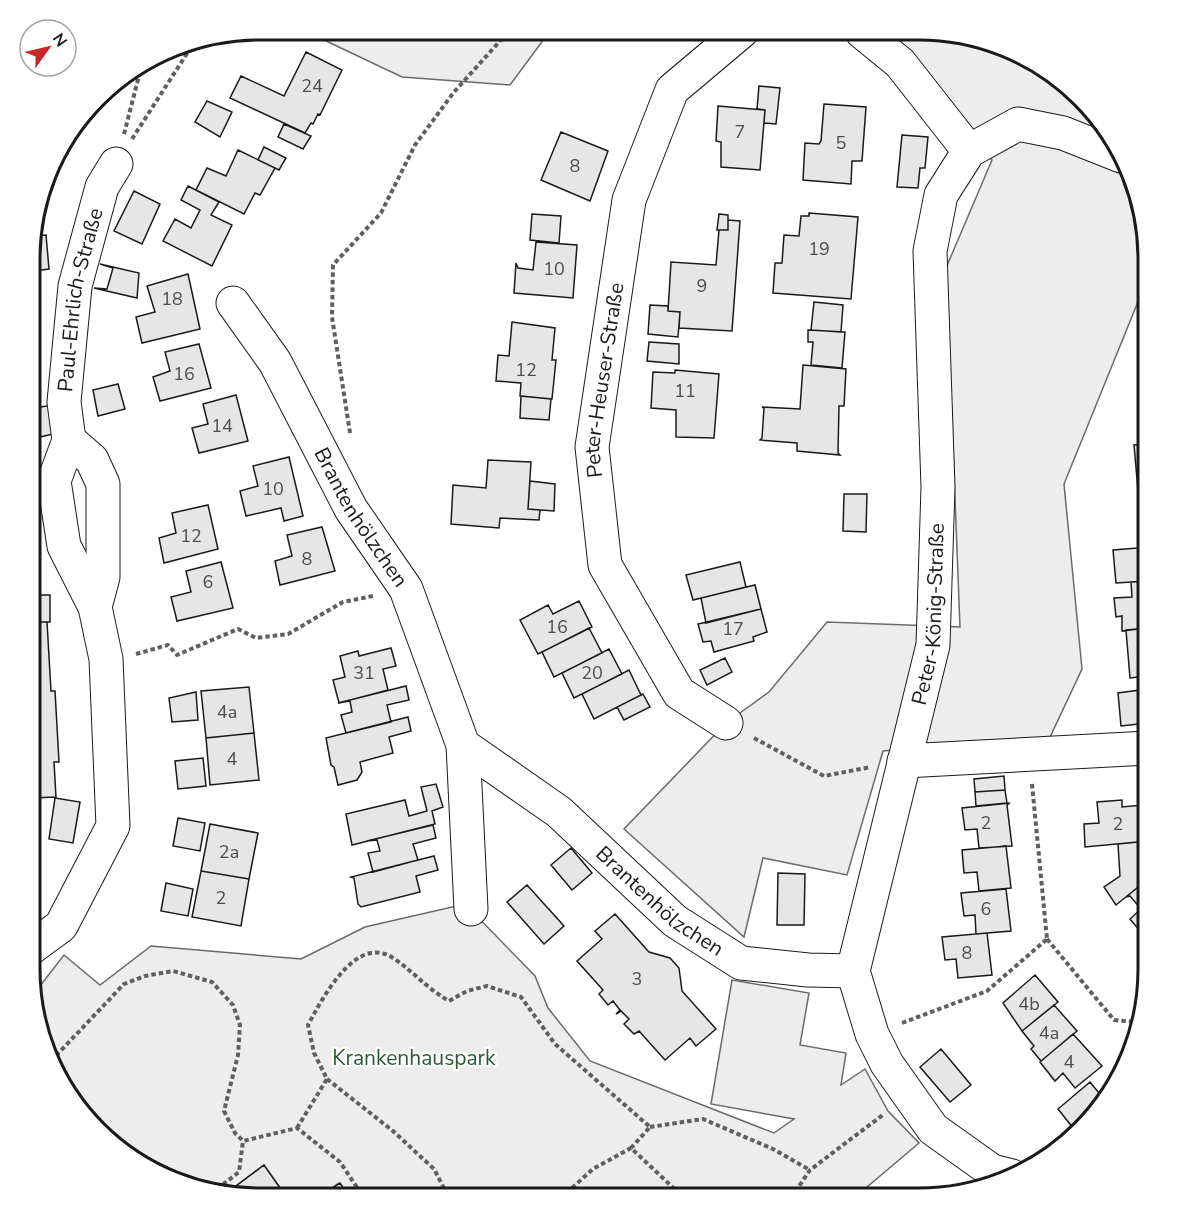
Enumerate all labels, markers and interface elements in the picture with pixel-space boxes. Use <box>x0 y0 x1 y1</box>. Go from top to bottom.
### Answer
north arrow <box>18 18 78 78</box>
text: N <box>47 29 72 51</box>
house number: 24 <box>301 74 323 98</box>
house number: 7 <box>735 120 745 144</box>
house number: 5 <box>836 131 846 155</box>
house number: 8 <box>570 154 580 178</box>
street label: Paul-Ehrlich-Straße <box>51 205 110 393</box>
house number: 19 <box>808 237 830 261</box>
house number: 10 <box>543 257 565 281</box>
house number: 9 <box>697 274 707 298</box>
street label: Peter-Heuser-Straße <box>578 281 630 479</box>
house number: 18 <box>161 287 183 311</box>
house number: 12 <box>515 358 537 382</box>
house number: 16 <box>173 362 195 386</box>
house number: 11 <box>674 379 696 403</box>
house number: 14 <box>211 414 233 438</box>
street label: Brantenhölzchen <box>308 443 414 593</box>
house number: 10 <box>262 477 284 501</box>
street label: Peter-König-Straße <box>905 523 951 708</box>
house number: 12 <box>180 524 202 548</box>
house number: 8 <box>302 547 312 571</box>
house number: 6 <box>203 570 213 594</box>
house number: 16 <box>546 615 568 639</box>
house number: 17 <box>722 617 744 641</box>
house number: 31 <box>353 661 375 685</box>
house number: 20 <box>581 661 603 685</box>
house number: 4a <box>217 700 237 724</box>
house number: 4 <box>227 747 238 771</box>
house number: 2 <box>981 811 991 835</box>
house number: 2 <box>1113 812 1123 836</box>
house number: 2a <box>219 840 239 864</box>
street label: Brantenhölzchen <box>590 840 729 962</box>
house number: 2 <box>216 886 226 910</box>
house number: 6 <box>981 897 991 921</box>
house number: 8 <box>962 941 972 965</box>
house number: 3 <box>632 967 642 991</box>
house number: 4b <box>1018 992 1040 1016</box>
house number: 4a <box>1039 1021 1059 1045</box>
park label: Krankenhauspark <box>332 1044 496 1072</box>
house number: 4 <box>1064 1050 1075 1074</box>

